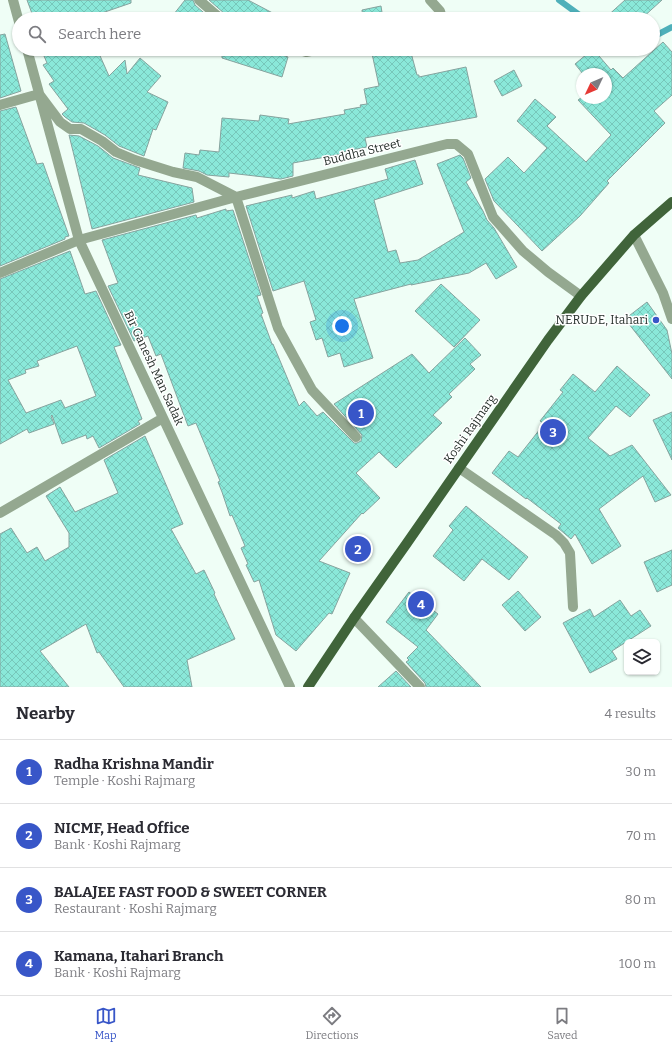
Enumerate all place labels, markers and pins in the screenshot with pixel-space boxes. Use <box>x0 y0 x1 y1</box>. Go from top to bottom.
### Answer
place label: NERUDE, Itahari <box>556 313 648 327</box>
marker: NERUDE, Itahari <box>651 315 661 325</box>
pin: 1 <box>348 398 374 428</box>
pin: 3 <box>540 417 566 447</box>
pin: 2 <box>345 534 371 564</box>
pin: 4 <box>408 589 434 619</box>

